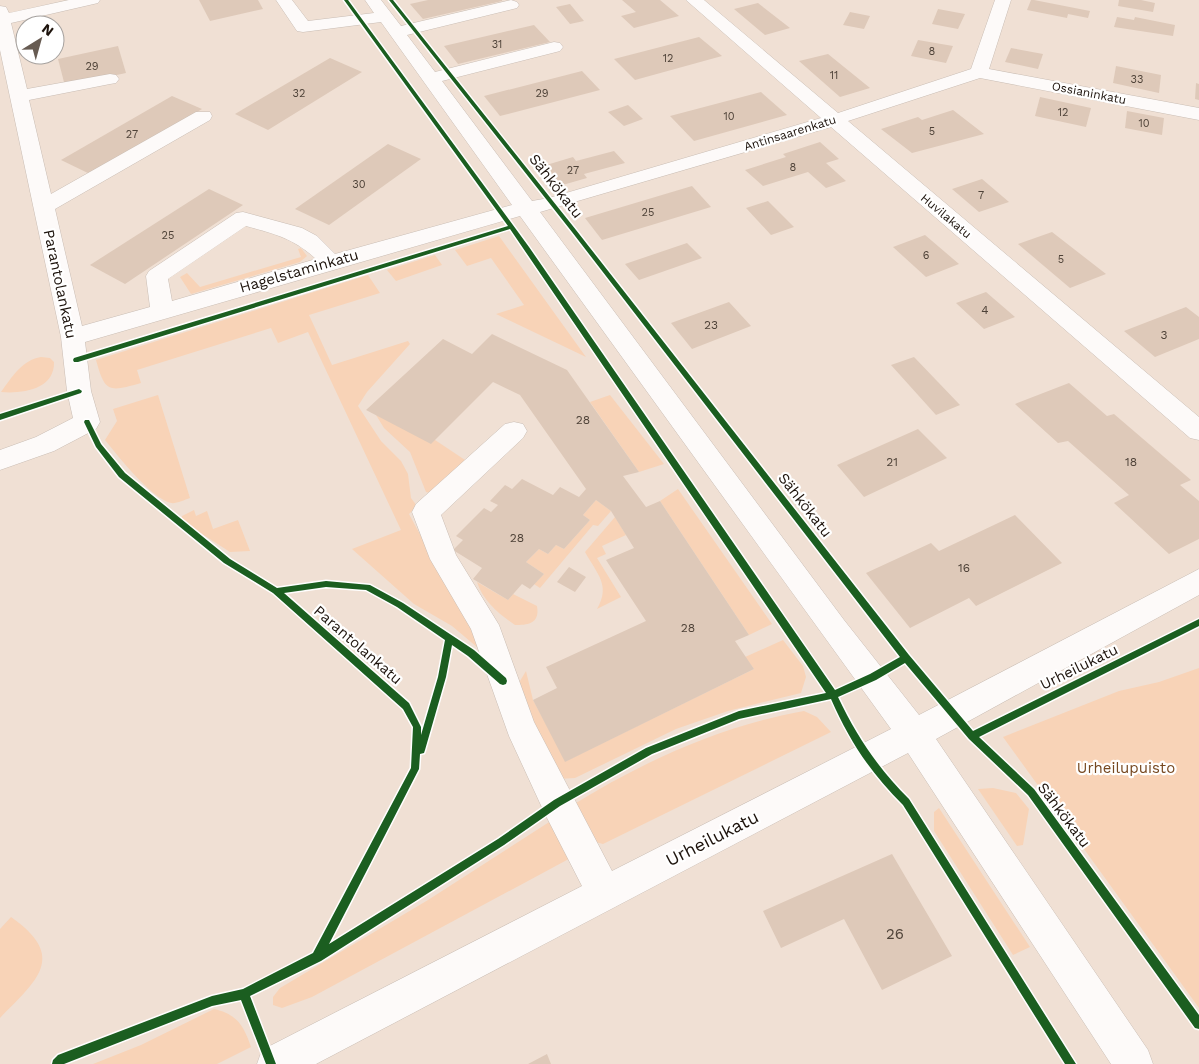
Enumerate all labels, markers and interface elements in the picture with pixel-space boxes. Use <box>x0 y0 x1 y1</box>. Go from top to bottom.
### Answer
north arrow <box>15 15 65 65</box>
text: N <box>39 20 57 39</box>
house number: 31 <box>492 38 502 51</box>
house number: 8 <box>929 45 936 58</box>
house number: 12 <box>663 52 673 65</box>
house number: 29 <box>85 60 99 73</box>
house number: 11 <box>830 69 838 82</box>
house number: 33 <box>1131 73 1143 86</box>
street label: Ossianinkatu <box>1051 79 1127 107</box>
house number: 32 <box>293 87 305 100</box>
house number: 29 <box>535 87 549 100</box>
house number: 12 <box>1058 106 1068 119</box>
house number: 10 <box>723 110 735 123</box>
street label: Antinsaarenkatu <box>742 112 838 154</box>
house number: 10 <box>1138 117 1150 130</box>
house number: 5 <box>929 125 935 138</box>
house number: 27 <box>126 128 138 141</box>
street label: Sähkökatu <box>525 150 587 222</box>
house number: 8 <box>790 161 797 174</box>
house number: 27 <box>567 164 579 177</box>
house number: 30 <box>352 178 366 191</box>
house number: 7 <box>978 189 984 202</box>
street label: Huvilakatu <box>918 191 974 241</box>
house number: 25 <box>642 206 654 219</box>
street label: Parantolankatu <box>40 228 80 340</box>
house number: 25 <box>162 229 174 242</box>
street label: Hagelstaminkatu <box>237 245 361 297</box>
house number: 6 <box>923 249 930 262</box>
house number: 5 <box>1058 253 1064 266</box>
house number: 4 <box>981 303 989 317</box>
house number: 23 <box>704 318 718 332</box>
house number: 3 <box>1161 328 1168 342</box>
house number: 28 <box>576 413 590 427</box>
house number: 21 <box>886 455 898 469</box>
house number: 18 <box>1125 455 1137 469</box>
street label: Sähkökatu <box>774 469 836 541</box>
house number: 28 <box>510 531 524 545</box>
house number: 16 <box>958 561 970 575</box>
street label: Parantolankatu <box>310 602 406 688</box>
house number: 28 <box>681 621 695 635</box>
street label: Urheilukatu <box>1037 640 1121 694</box>
park label: Urheilupuisto <box>1077 759 1175 777</box>
street label: Sähkökatu <box>1034 779 1094 851</box>
street label: Urheilukatu <box>662 806 762 870</box>
house number: 26 <box>886 925 904 943</box>

